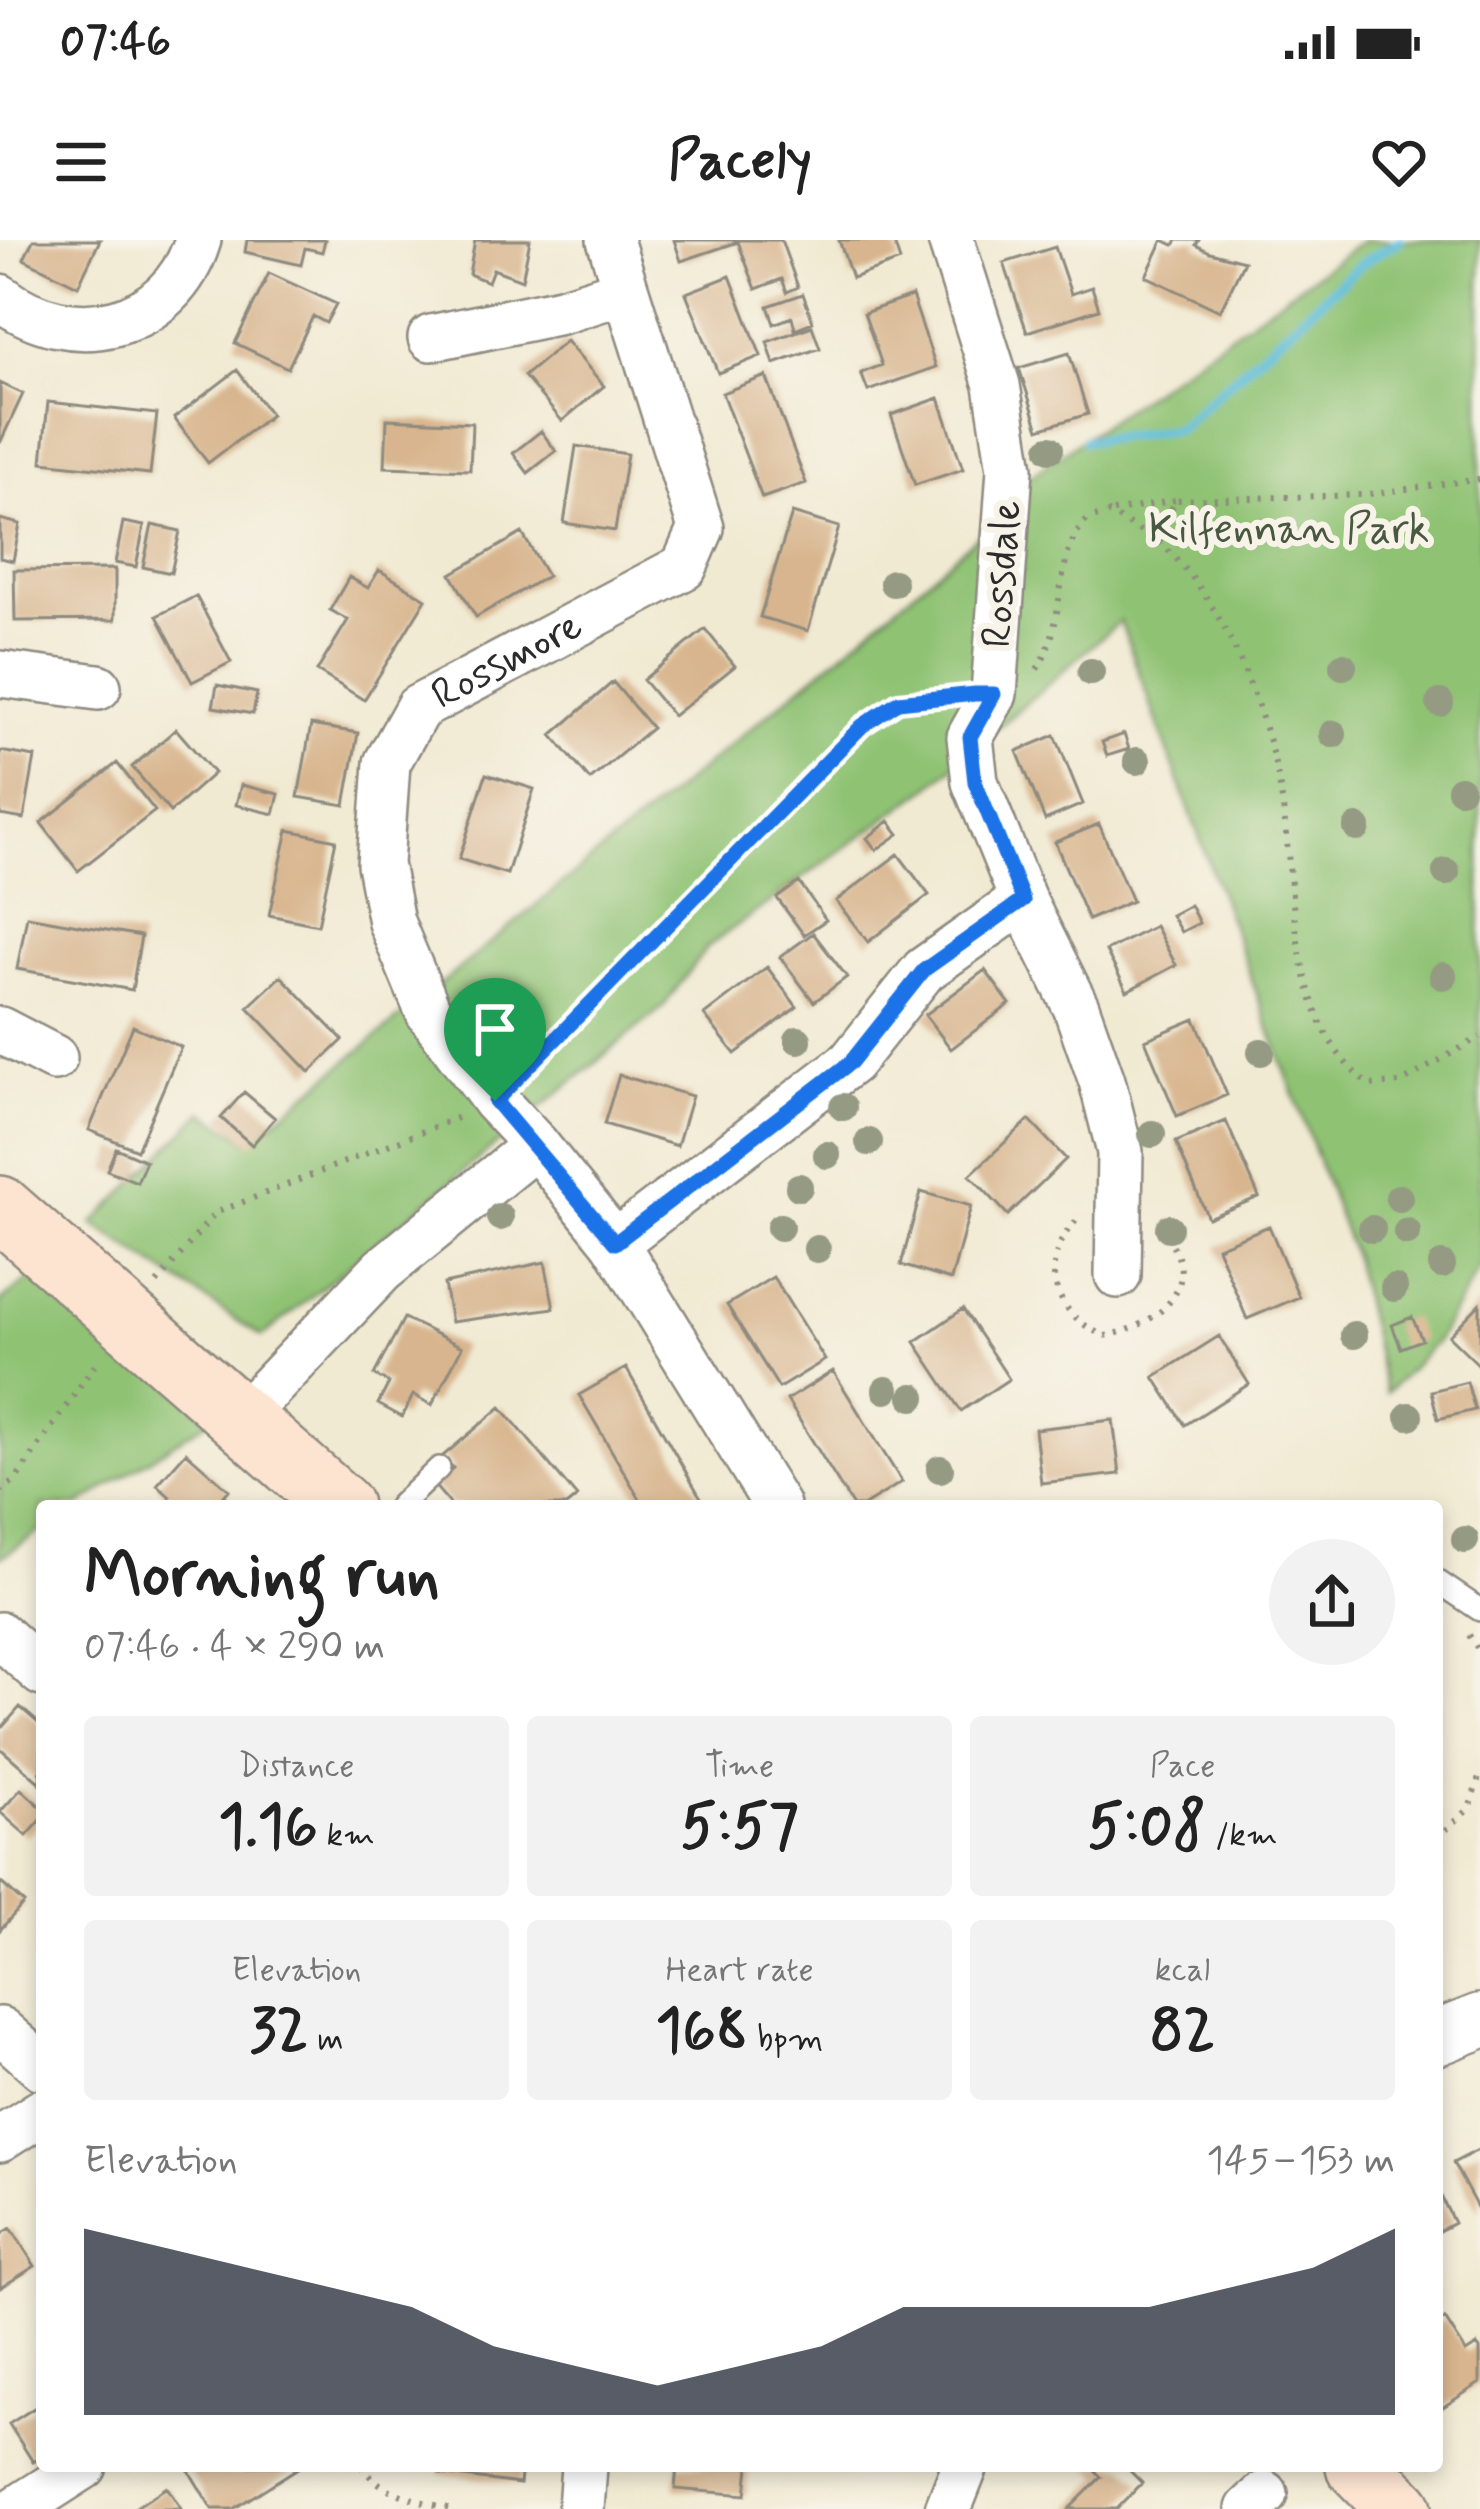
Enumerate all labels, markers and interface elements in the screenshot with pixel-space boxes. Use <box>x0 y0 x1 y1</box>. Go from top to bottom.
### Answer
text: 07:46 <box>60 13 171 72</box>
text: Pacely <box>668 127 812 198</box>
icon: menu <box>48 129 114 195</box>
icon: heart <box>1366 129 1432 195</box>
street label: Rossdale <box>970 498 1036 650</box>
park label: Kilfennan Park <box>1149 503 1429 558</box>
street label: Rossmore <box>422 598 592 723</box>
pin <box>444 978 546 1101</box>
icon: arrive <box>462 996 528 1062</box>
text: Morning run <box>84 1534 440 1620</box>
button: share <box>1269 1539 1395 1665</box>
text: 07:46 · 4 × 290 m <box>84 1622 385 1673</box>
text: Distance <box>239 1745 355 1789</box>
text: Time <box>705 1745 774 1789</box>
text: Pace <box>1150 1745 1215 1789</box>
text: 1.16 <box>218 1789 318 1868</box>
text: 5:57 <box>680 1789 799 1868</box>
text: 5:08 <box>1088 1789 1206 1868</box>
text: km <box>318 1814 375 1858</box>
text: /km <box>1206 1814 1277 1858</box>
text: Elevation <box>232 1949 361 1993</box>
text: Heart rate <box>665 1949 814 1993</box>
text: kcal <box>1155 1949 1210 1993</box>
text: 32 <box>250 1993 308 2072</box>
text: 168 <box>656 1993 748 2072</box>
text: 82 <box>1150 1993 1215 2072</box>
text: m <box>308 2018 344 2062</box>
text: bpm <box>748 2018 823 2062</box>
text: Elevation <box>84 2136 238 2187</box>
text: 145–153 m <box>1206 2136 1395 2187</box>

